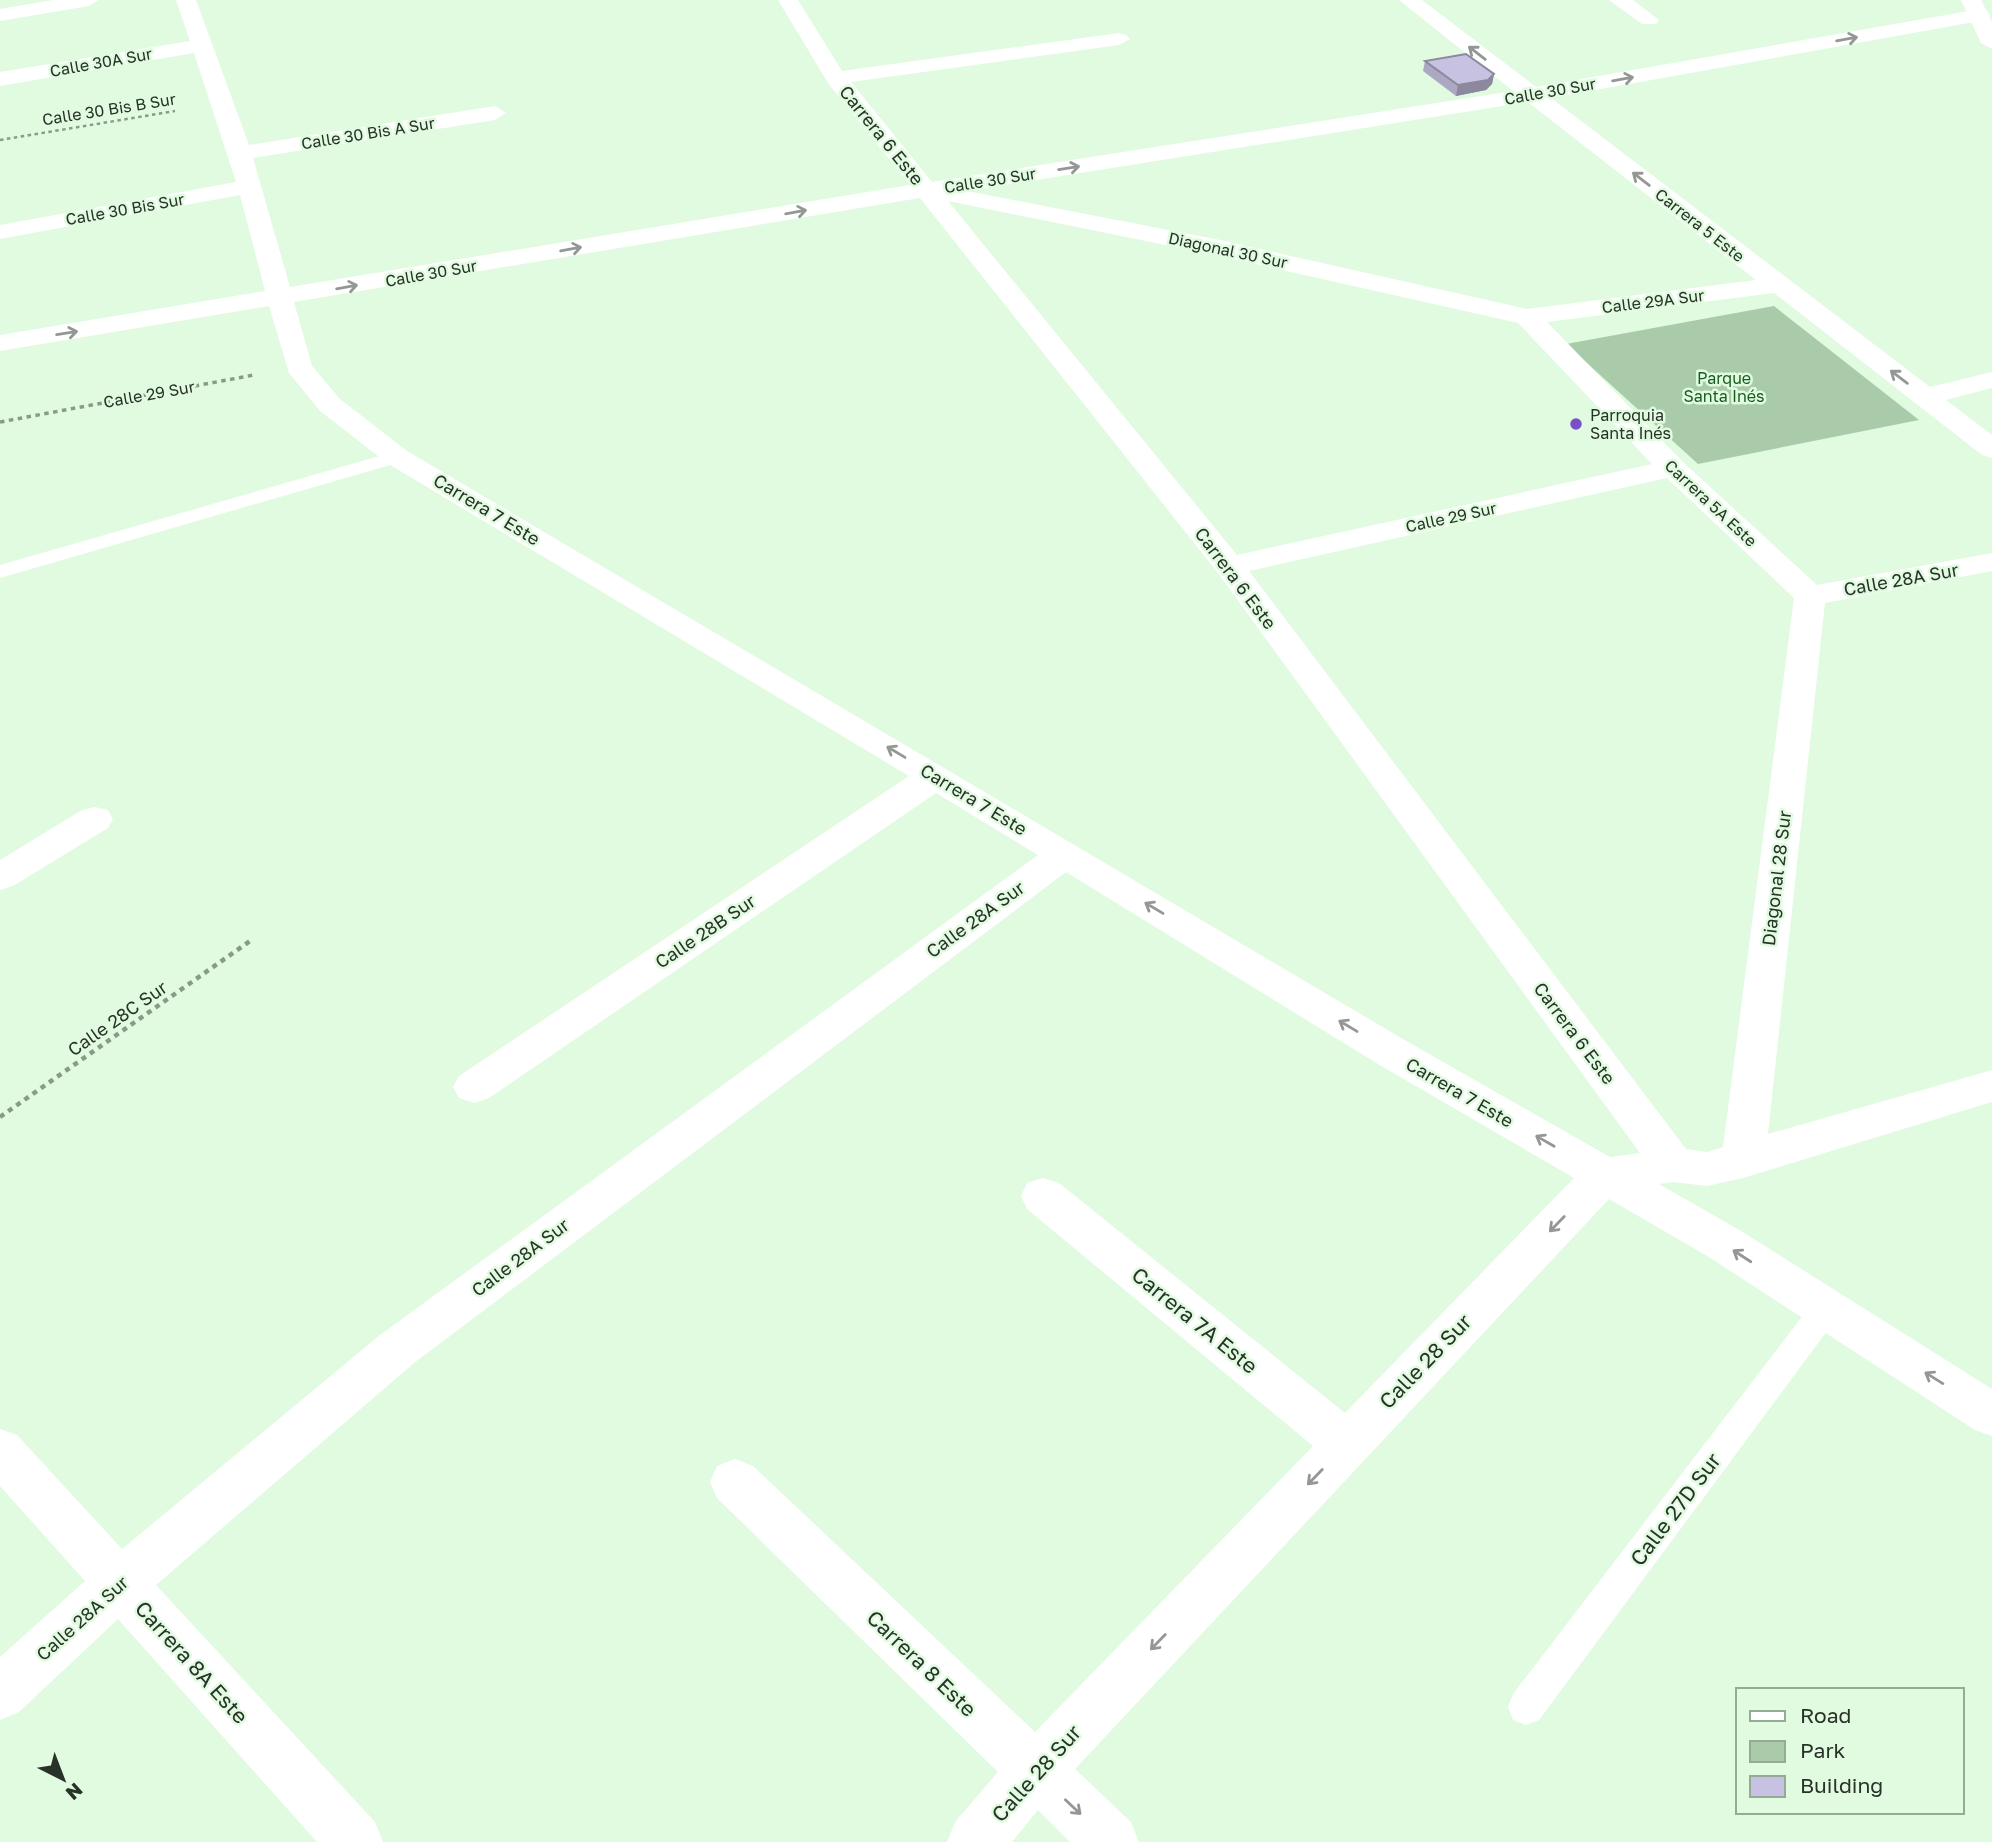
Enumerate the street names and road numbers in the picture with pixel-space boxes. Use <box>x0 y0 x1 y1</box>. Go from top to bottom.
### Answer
street label: Calle 30A Sur <box>48 43 154 81</box>
street label: Calle 30 Sur <box>1503 73 1597 109</box>
street label: Carrera 6 Este <box>835 81 929 189</box>
street label: Calle 30 Bis B Sur <box>41 89 177 129</box>
street label: Calle 30 Bis A Sur <box>300 113 436 153</box>
street label: Calle 30 Sur <box>943 163 1037 197</box>
street label: Carrera 5 Este <box>1651 184 1749 266</box>
street label: Calle 30 Bis Sur <box>64 189 186 229</box>
street label: Diagonal 30 Sur <box>1167 228 1289 272</box>
street label: Calle 30 Sur <box>384 255 478 291</box>
street label: Calle 29A Sur <box>1601 285 1705 317</box>
street label: Calle 29 Sur <box>102 376 196 412</box>
street label: Carrera 5A Este <box>1661 455 1761 551</box>
street label: Carrera 7 Este <box>430 469 544 549</box>
street label: Calle 29 Sur <box>1404 498 1498 536</box>
street label: Carrera 6 Este <box>1191 523 1281 633</box>
street label: Calle 28A Sur <box>1842 558 1960 600</box>
street label: Carrera 7 Este <box>917 759 1031 839</box>
street label: Diagonal 28 Sur <box>1757 809 1795 947</box>
street label: Calle 28A Sur <box>922 876 1028 962</box>
street label: Calle 28B Sur <box>651 889 759 973</box>
street label: Calle 28C Sur <box>63 976 171 1060</box>
street label: Carrera 6 Este <box>1530 978 1620 1088</box>
street label: Carrera 7 Este <box>1402 1052 1518 1132</box>
street label: Calle 28A Sur <box>467 1213 573 1301</box>
street label: Carrera 7A Este <box>1127 1261 1263 1379</box>
street label: Calle 28 Sur <box>1373 1308 1477 1414</box>
street label: Calle 27D Sur <box>1624 1448 1726 1570</box>
street label: Calle 28A Sur <box>31 1571 133 1665</box>
street label: Carrera 8A Este <box>130 1595 254 1729</box>
street label: Carrera 8 Este <box>862 1604 982 1722</box>
street label: Calle 28 Sur <box>986 1719 1086 1827</box>

